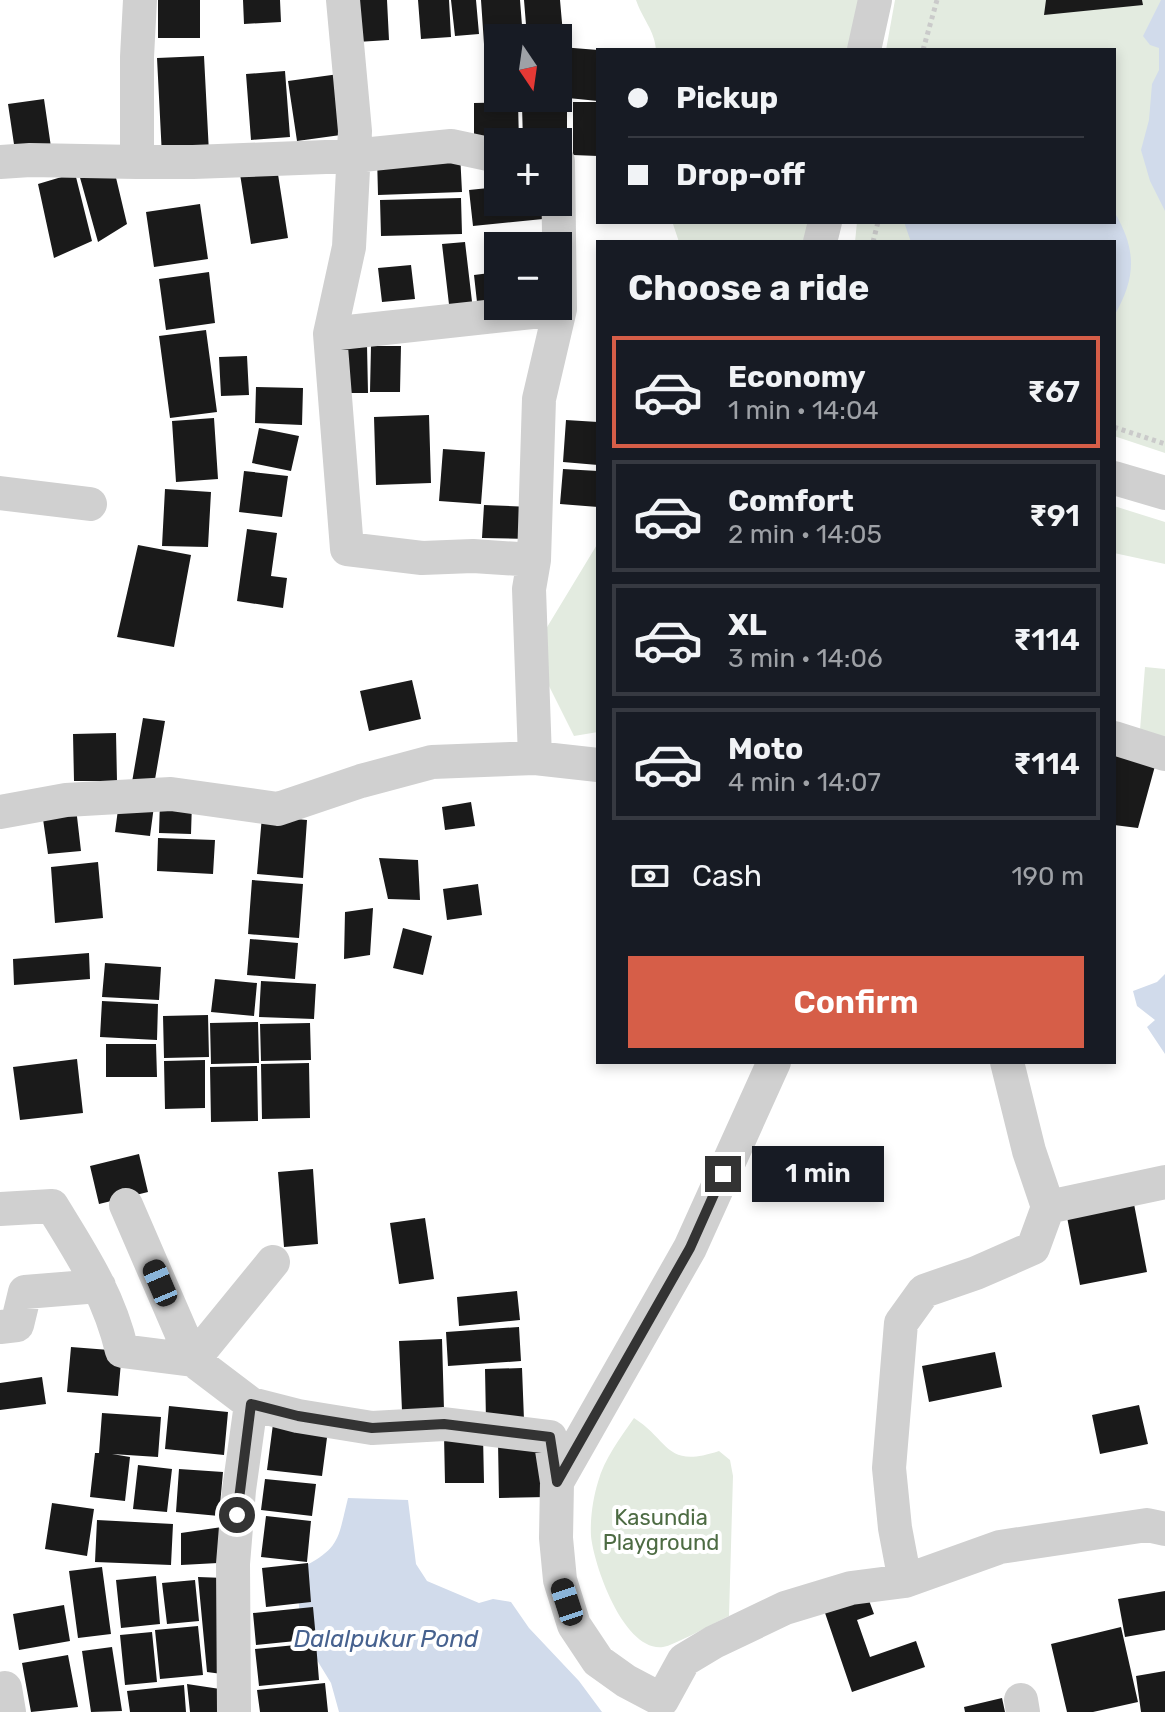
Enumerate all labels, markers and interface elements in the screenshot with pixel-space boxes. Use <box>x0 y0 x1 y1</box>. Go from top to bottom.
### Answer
north arrow <box>484 24 572 112</box>
map controls <box>484 24 572 320</box>
text: Pickup <box>676 80 778 116</box>
button: + <box>484 128 572 216</box>
text: Drop-off <box>676 157 805 193</box>
button: − <box>484 232 572 320</box>
text: Choose a ride <box>628 266 869 309</box>
icon: car <box>632 356 704 428</box>
text: Economy <box>728 359 866 395</box>
text: ₹67 <box>1027 374 1080 410</box>
text: 1 min · 14:04 <box>728 395 879 426</box>
icon: car <box>632 480 704 552</box>
text: Comfort <box>728 483 854 519</box>
text: ₹91 <box>1029 498 1080 534</box>
text: 2 min · 14:05 <box>728 519 882 550</box>
icon: car <box>632 604 704 676</box>
text: XL <box>728 607 767 643</box>
text: ₹114 <box>1013 622 1080 658</box>
text: 3 min · 14:06 <box>728 643 883 674</box>
icon: car <box>632 728 704 800</box>
text: Moto <box>728 731 803 767</box>
text: ₹114 <box>1013 746 1080 782</box>
text: 4 min · 14:07 <box>728 767 881 798</box>
icon: cash <box>628 854 672 898</box>
text: Cash <box>692 858 762 894</box>
text: 190 m <box>1011 861 1084 892</box>
button: Confirm <box>628 956 1084 1048</box>
callout: 1 min <box>751 1146 883 1202</box>
route end <box>705 1156 741 1192</box>
text: 1 min <box>785 1158 851 1189</box>
car <box>140 1256 180 1310</box>
route start <box>219 1497 255 1533</box>
park label: Kasundia Playground <box>603 1504 719 1556</box>
car <box>548 1575 586 1629</box>
water label: Dalalpukur Pond <box>294 1625 479 1653</box>

